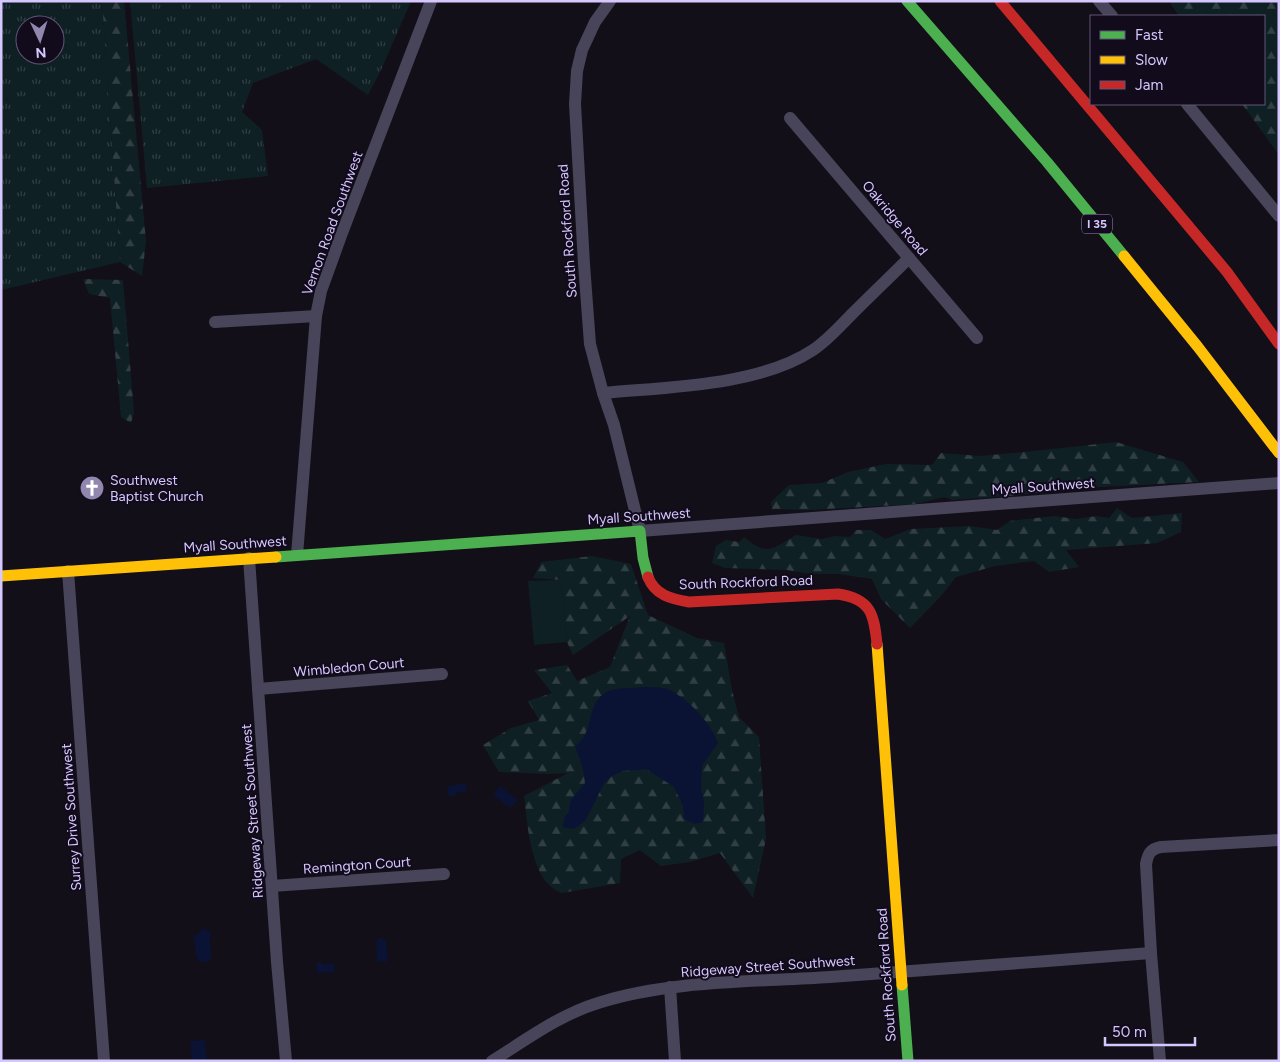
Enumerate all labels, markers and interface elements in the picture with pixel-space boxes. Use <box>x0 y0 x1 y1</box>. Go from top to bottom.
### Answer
north arrow <box>15 15 65 65</box>
legend <box>1090 15 1265 105</box>
text: Fast <box>1135 26 1164 44</box>
text: N <box>35 44 47 61</box>
text: Slow <box>1135 51 1168 69</box>
text: Jam <box>1135 76 1163 94</box>
street label: Vernon Road Southwest <box>298 149 366 298</box>
street label: South Rockford Road <box>554 163 581 298</box>
street label: Oakridge Road <box>858 177 931 259</box>
road number: I 35 <box>1082 214 1112 233</box>
place label: Southwest Baptist Church <box>110 472 204 505</box>
street label: Myall Southwest <box>991 474 1095 499</box>
church icon: Southwest Baptist Church <box>79 475 105 501</box>
street label: Myall Southwest <box>587 504 691 529</box>
street label: Myall Southwest <box>183 532 287 557</box>
street label: South Rockford Road <box>679 572 813 593</box>
street label: Wimbledon Court <box>293 654 405 681</box>
street label: Ridgeway Street Southwest <box>238 723 267 899</box>
street label: Surrey Drive Southwest <box>58 743 85 891</box>
street label: Remington Court <box>302 853 412 878</box>
street label: South Rockford Road <box>873 907 900 1042</box>
street label: Ridgeway Street Southwest <box>680 952 856 981</box>
scale bar <box>1105 1014 1195 1046</box>
text: 50 m <box>1112 1023 1147 1041</box>

